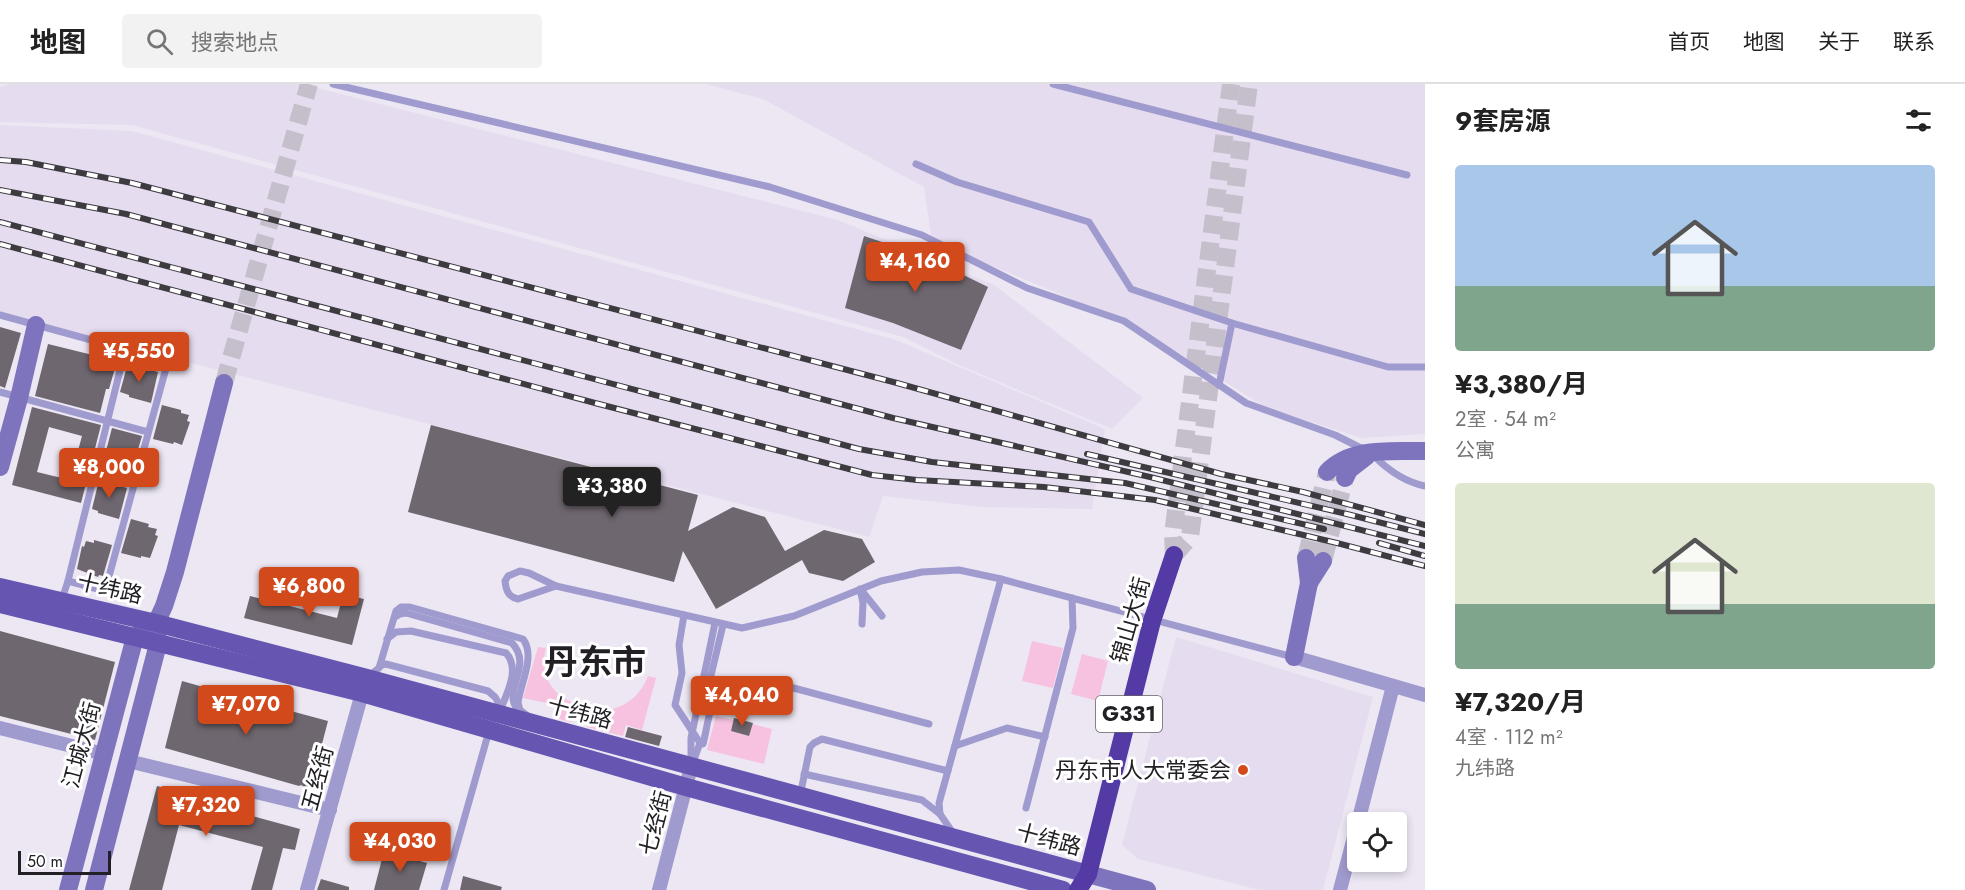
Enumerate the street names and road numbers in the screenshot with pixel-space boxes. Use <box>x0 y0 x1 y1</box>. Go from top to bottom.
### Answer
street label: 十纬路 <box>74 565 146 611</box>
street label: 锦山大街 <box>1102 573 1158 667</box>
street label: 十纬路 <box>544 688 616 736</box>
road number: G331 <box>1096 696 1162 732</box>
street label: 江城大街 <box>54 698 108 792</box>
street label: 五经街 <box>293 742 341 814</box>
street label: 七经街 <box>631 787 679 859</box>
street label: 十纬路 <box>1013 815 1085 863</box>

